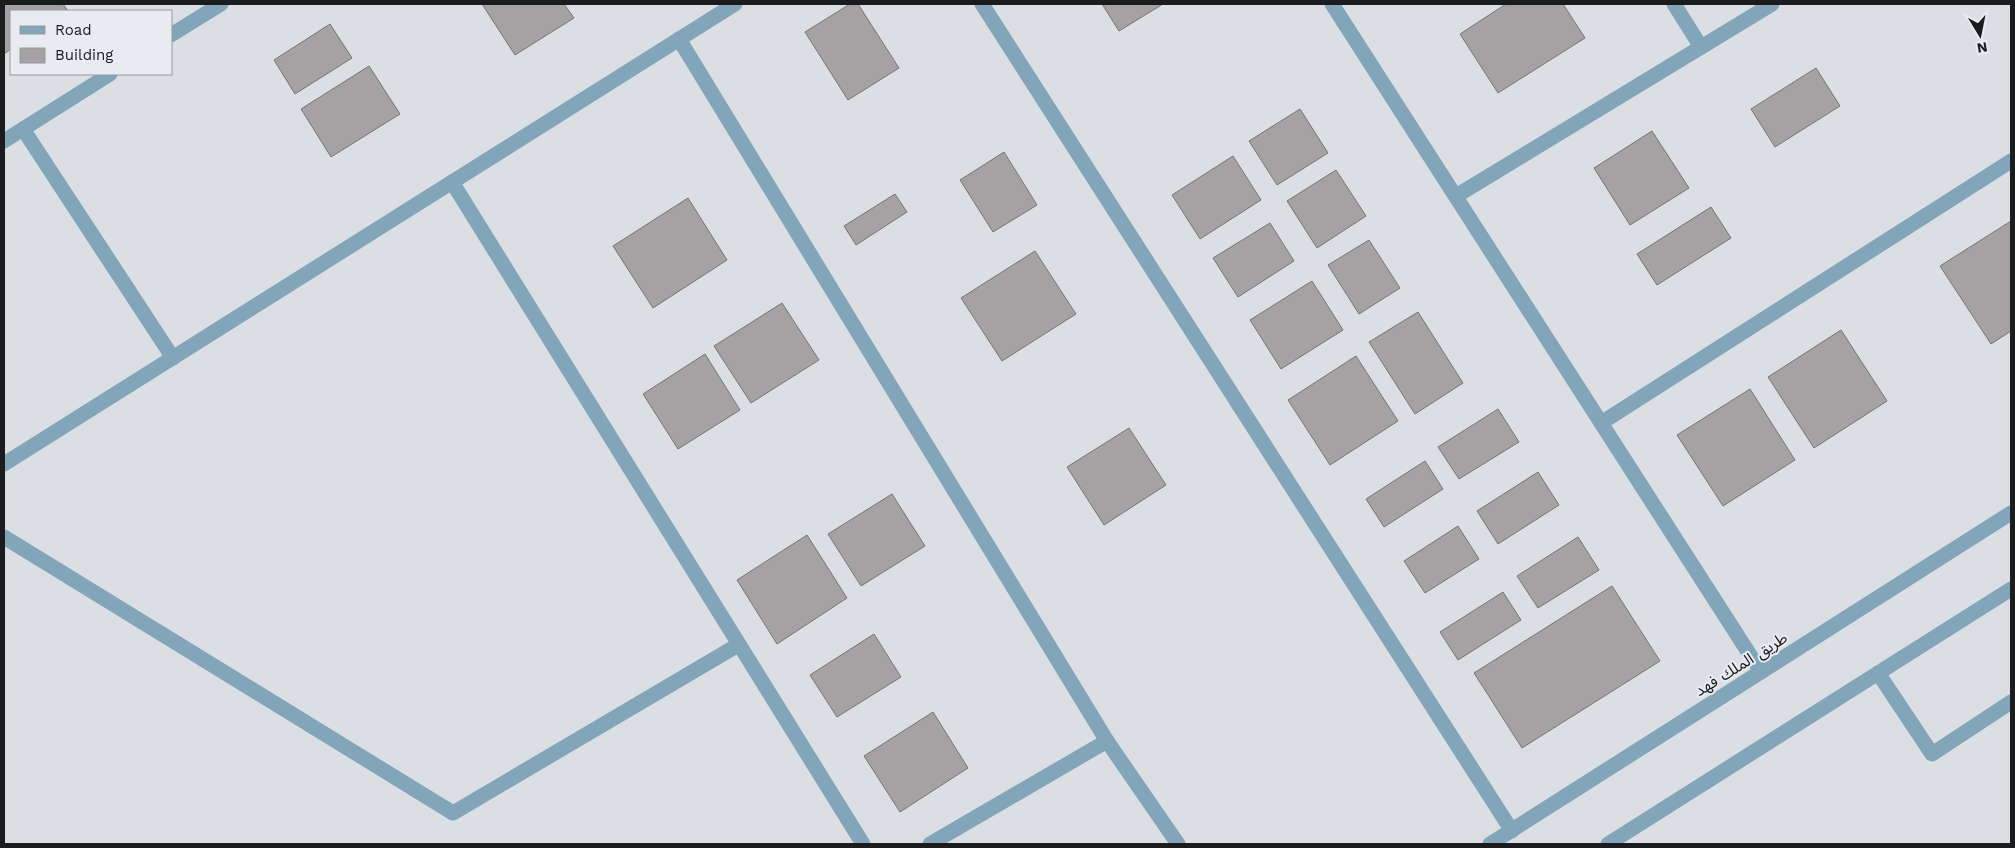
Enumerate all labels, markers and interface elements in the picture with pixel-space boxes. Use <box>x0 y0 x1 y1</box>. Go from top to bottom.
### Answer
legend <box>10 10 172 75</box>
north arrow <box>1955 10 2005 60</box>
text: Road <box>55 21 92 39</box>
text: N <box>1976 39 1989 57</box>
text: Building <box>55 46 113 64</box>
street label: طريق الملك فهد <box>1691 628 1792 701</box>

